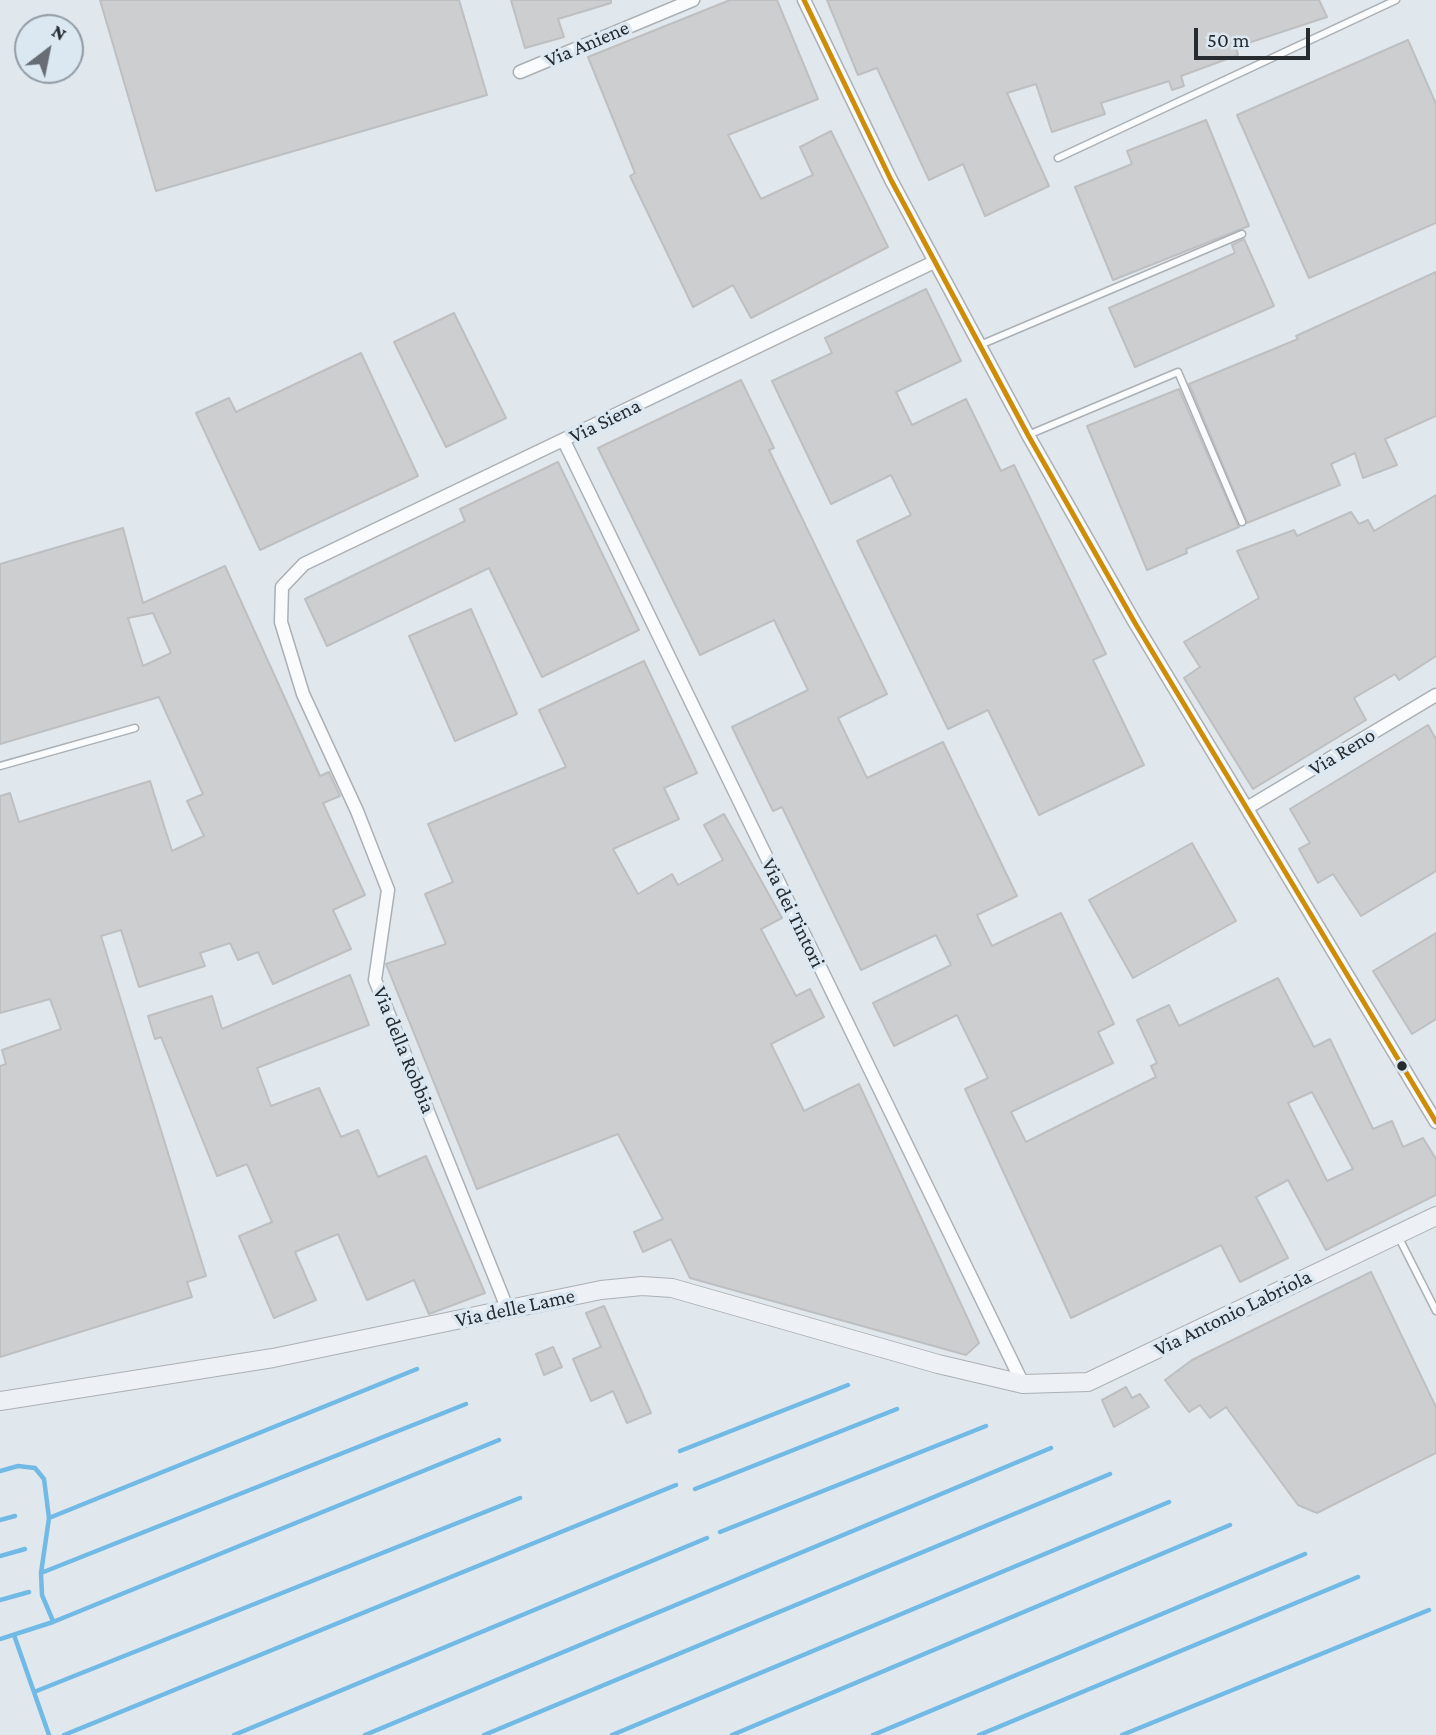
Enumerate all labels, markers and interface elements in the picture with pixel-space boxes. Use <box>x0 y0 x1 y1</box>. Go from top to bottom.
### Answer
north arrow <box>14 14 84 84</box>
scale bar <box>1198 14 1314 58</box>
street label: Via Aniene <box>541 15 633 73</box>
text: N <box>48 20 70 45</box>
text: 50 m <box>1207 28 1250 52</box>
street label: Via Siena <box>565 393 645 449</box>
street label: Via Reno <box>1304 722 1380 782</box>
street label: Via dei Tintori <box>756 854 830 972</box>
street label: Via della Robbia <box>367 983 441 1117</box>
unlabelled marker <box>1395 1059 1409 1073</box>
street label: Via Antonio Labriola <box>1150 1264 1316 1362</box>
street label: Via delle Lame <box>453 1283 577 1333</box>

